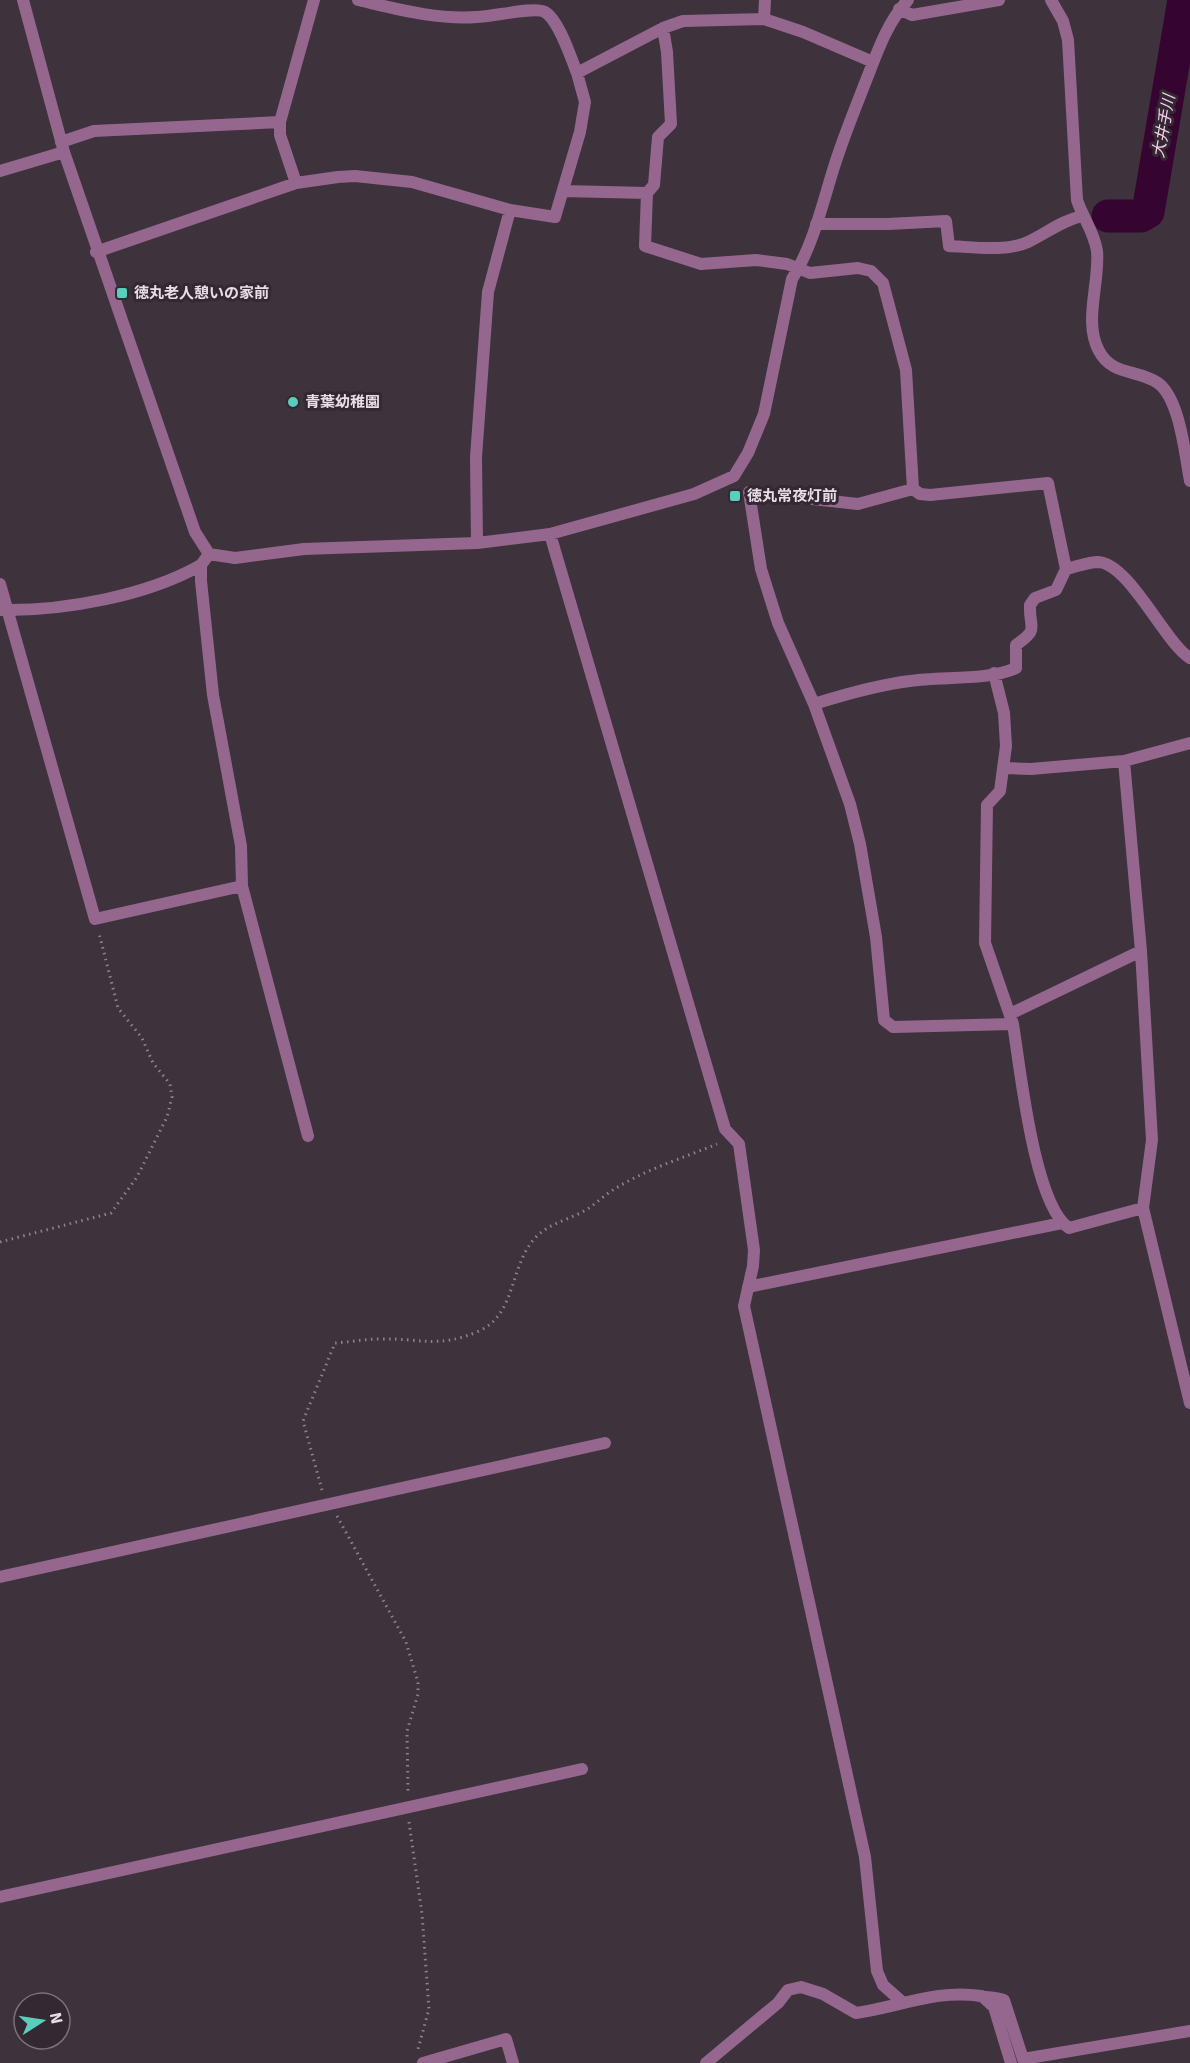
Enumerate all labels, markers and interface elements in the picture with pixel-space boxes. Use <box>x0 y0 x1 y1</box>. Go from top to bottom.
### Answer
water label: 大井手川 <box>1149 91 1180 159</box>
place label: 徳丸老人憩いの家前 <box>134 284 269 302</box>
marker: 徳丸老人憩いの家前 <box>115 286 129 300</box>
place label: 青葉幼稚園 <box>305 393 380 411</box>
marker: 青葉幼稚園 <box>286 395 300 409</box>
place label: 徳丸常夜灯前 <box>747 487 837 505</box>
marker: 徳丸常夜灯前 <box>728 489 742 503</box>
north arrow <box>12 1991 72 2051</box>
text: N <box>45 2011 67 2026</box>

